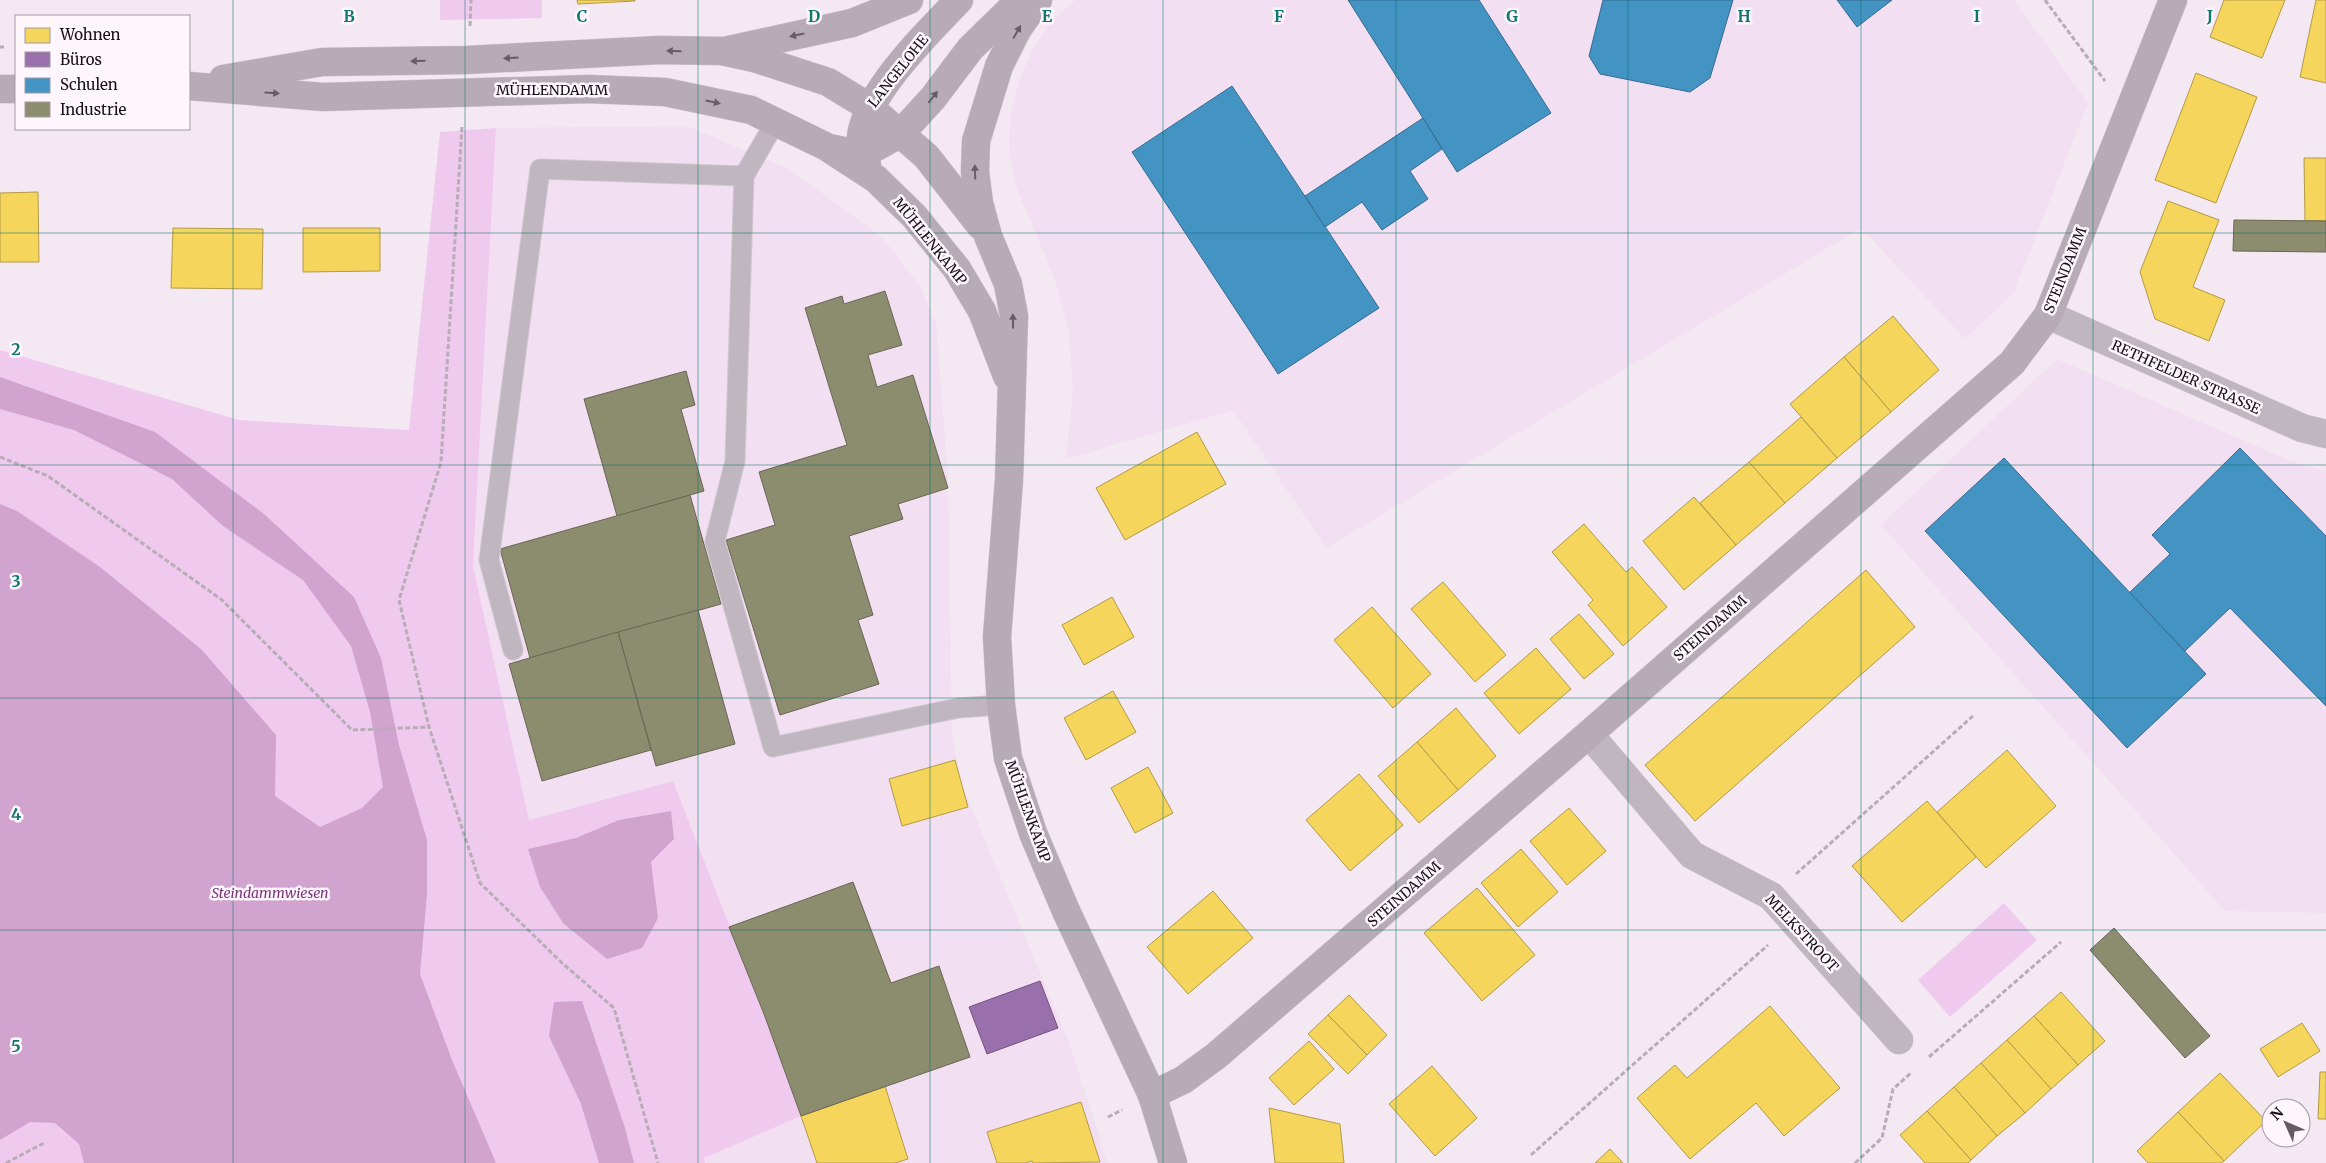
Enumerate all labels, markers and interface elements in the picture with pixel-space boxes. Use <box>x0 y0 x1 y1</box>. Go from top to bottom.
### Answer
text: B <box>343 6 355 26</box>
text: C <box>577 6 587 26</box>
text: D <box>808 6 820 26</box>
text: E <box>1042 6 1053 26</box>
text: F <box>1274 6 1284 26</box>
text: G <box>1506 6 1518 26</box>
text: H <box>1737 6 1751 26</box>
text: I <box>1974 6 1980 26</box>
text: J <box>2206 6 2213 26</box>
legend <box>15 15 190 130</box>
text: Wohnen <box>59 25 120 44</box>
one-way arrow <box>1012 26 1021 39</box>
street label: LANGELOHE <box>864 31 932 111</box>
one-way arrow <box>789 32 805 40</box>
one-way arrow <box>665 46 681 54</box>
text: Büros <box>60 50 102 69</box>
one-way arrow <box>503 55 519 63</box>
one-way arrow <box>410 57 426 65</box>
text: Schulen <box>60 75 118 94</box>
street label: MÜHLENDAMM <box>496 81 608 99</box>
one-way arrow <box>265 89 281 97</box>
one-way arrow <box>928 91 939 104</box>
one-way arrow <box>705 98 720 106</box>
text: Industrie <box>60 100 127 119</box>
one-way arrow <box>971 163 979 179</box>
street label: MÜHLENKAMP <box>889 194 971 288</box>
street label: STEINDAMM <box>2040 224 2091 316</box>
one-way arrow <box>1009 312 1017 328</box>
street label: RETHFELDER STRASSE <box>2109 336 2263 418</box>
text: 2 <box>11 339 21 359</box>
text: 3 <box>11 571 21 591</box>
street label: STEINDAMM <box>1670 591 1750 665</box>
street label: MÜHLENKAMP <box>1001 757 1055 865</box>
text: 4 <box>11 804 21 824</box>
street label: STEINDAMM <box>1364 857 1444 931</box>
park label: Steindammwiesen <box>211 884 329 902</box>
street label: MELKSTROOT <box>1762 891 1843 976</box>
text: 5 <box>11 1036 21 1056</box>
north arrow <box>2261 1098 2311 1148</box>
text: N <box>2267 1104 2287 1124</box>

